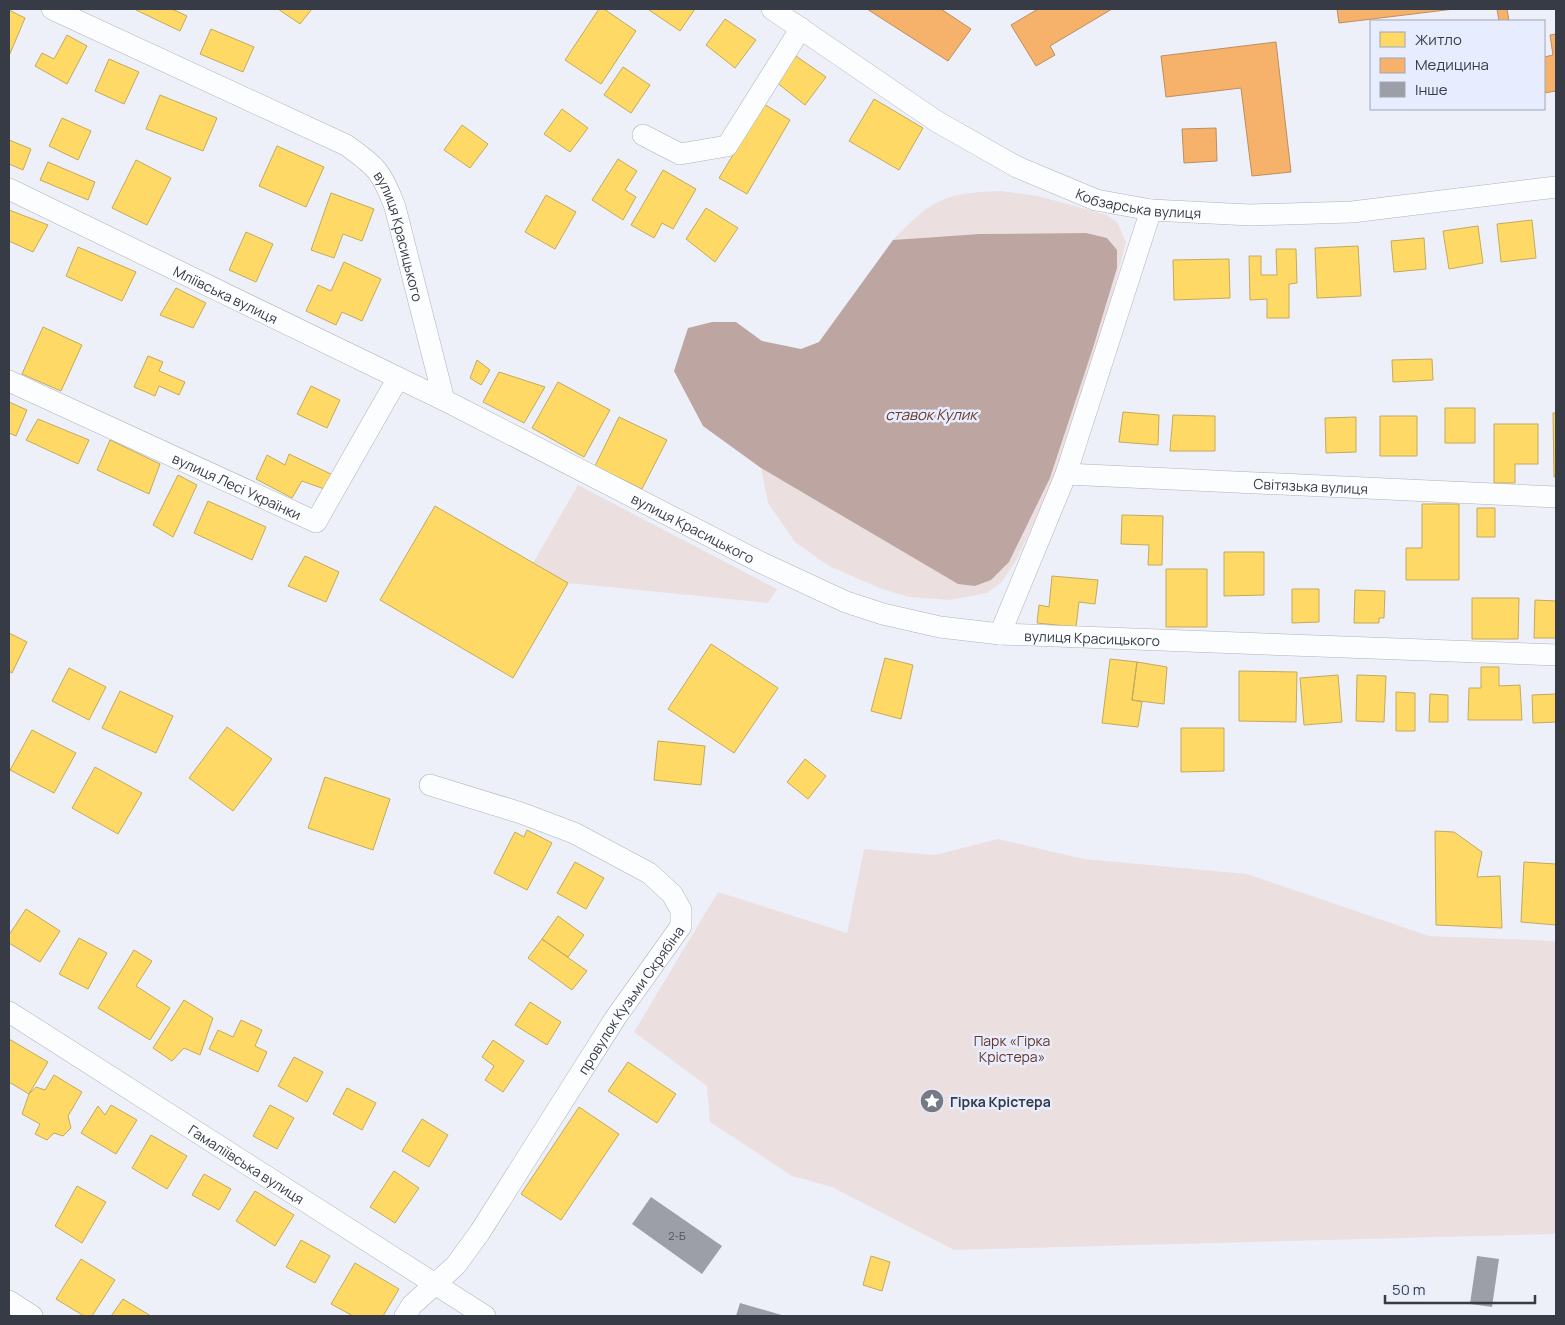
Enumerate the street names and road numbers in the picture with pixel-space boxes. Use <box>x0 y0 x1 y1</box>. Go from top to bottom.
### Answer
street label: вулиця Красицького <box>370 167 428 303</box>
street label: Кобзарська вулиця <box>1073 183 1202 222</box>
street label: Мліївська вулиця <box>171 261 281 328</box>
street label: вулиця Лесі Українки <box>170 448 305 524</box>
street label: Світязька вулиця <box>1253 473 1368 498</box>
street label: вулиця Красицького <box>628 488 758 567</box>
street label: вулиця Красицького <box>1024 625 1160 650</box>
street label: провулок Кузьми Скрябіна <box>573 922 688 1078</box>
street label: Гамаліївська вулиця <box>185 1120 308 1208</box>

